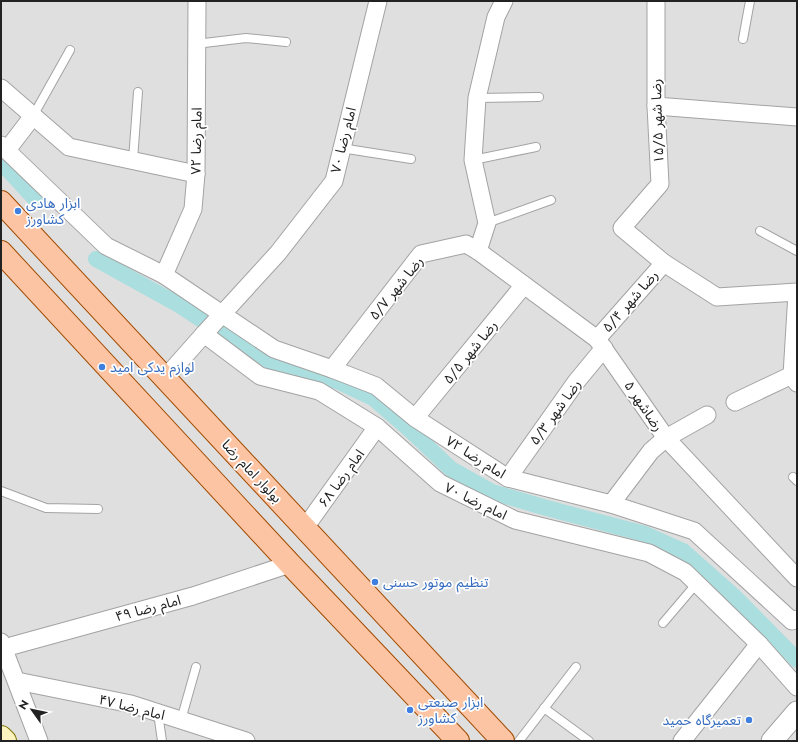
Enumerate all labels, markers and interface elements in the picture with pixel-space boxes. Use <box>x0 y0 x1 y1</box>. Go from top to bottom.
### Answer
street label: رضا شهر ۱۵/۵ <box>646 78 668 164</box>
street label: امام رضا ۷۰ <box>325 105 362 175</box>
street label: امام رضا ۷۲ <box>185 107 208 175</box>
place label: ابزار هادی کشاورز <box>25 193 80 229</box>
marker: ابزار هادی کشاورز <box>13 206 23 216</box>
street label: رضا شهر ۵/۷ <box>364 252 428 324</box>
street label: رضا شهر ۵/۴ <box>597 266 663 336</box>
street label: رضا شهر ۵/۵ <box>438 316 502 388</box>
place label: لوازم یدکی امید <box>110 357 194 378</box>
marker: لوازم یدکی امید <box>97 362 107 372</box>
street label: ۵/۳ رضا شهر <box>524 375 586 449</box>
street label: رضاشهر ۵ <box>620 377 668 435</box>
street label: امام رضا ۷۲ <box>442 431 510 484</box>
street label: بولوار امام رضا <box>217 435 287 508</box>
street label: امام رضا ۶۸ <box>313 445 370 512</box>
street label: امام رضا ۷۰ <box>441 477 511 526</box>
place label: تنظیم موتور حسنی <box>383 572 489 593</box>
marker: تنظیم موتور حسنی <box>370 577 380 587</box>
street label: امام رضا ۴۹ <box>113 590 183 627</box>
street label: امام رضا ۴۷ <box>97 689 167 726</box>
north arrow <box>12 690 52 730</box>
place label: ابزار صنعتی کشاورز <box>417 692 483 728</box>
text: N <box>15 697 33 713</box>
marker: ابزار صنعتی کشاورز <box>405 705 415 715</box>
place label: تعمیرگاه حمید <box>663 710 741 730</box>
marker: تعمیرگاه حمید <box>744 715 754 725</box>

